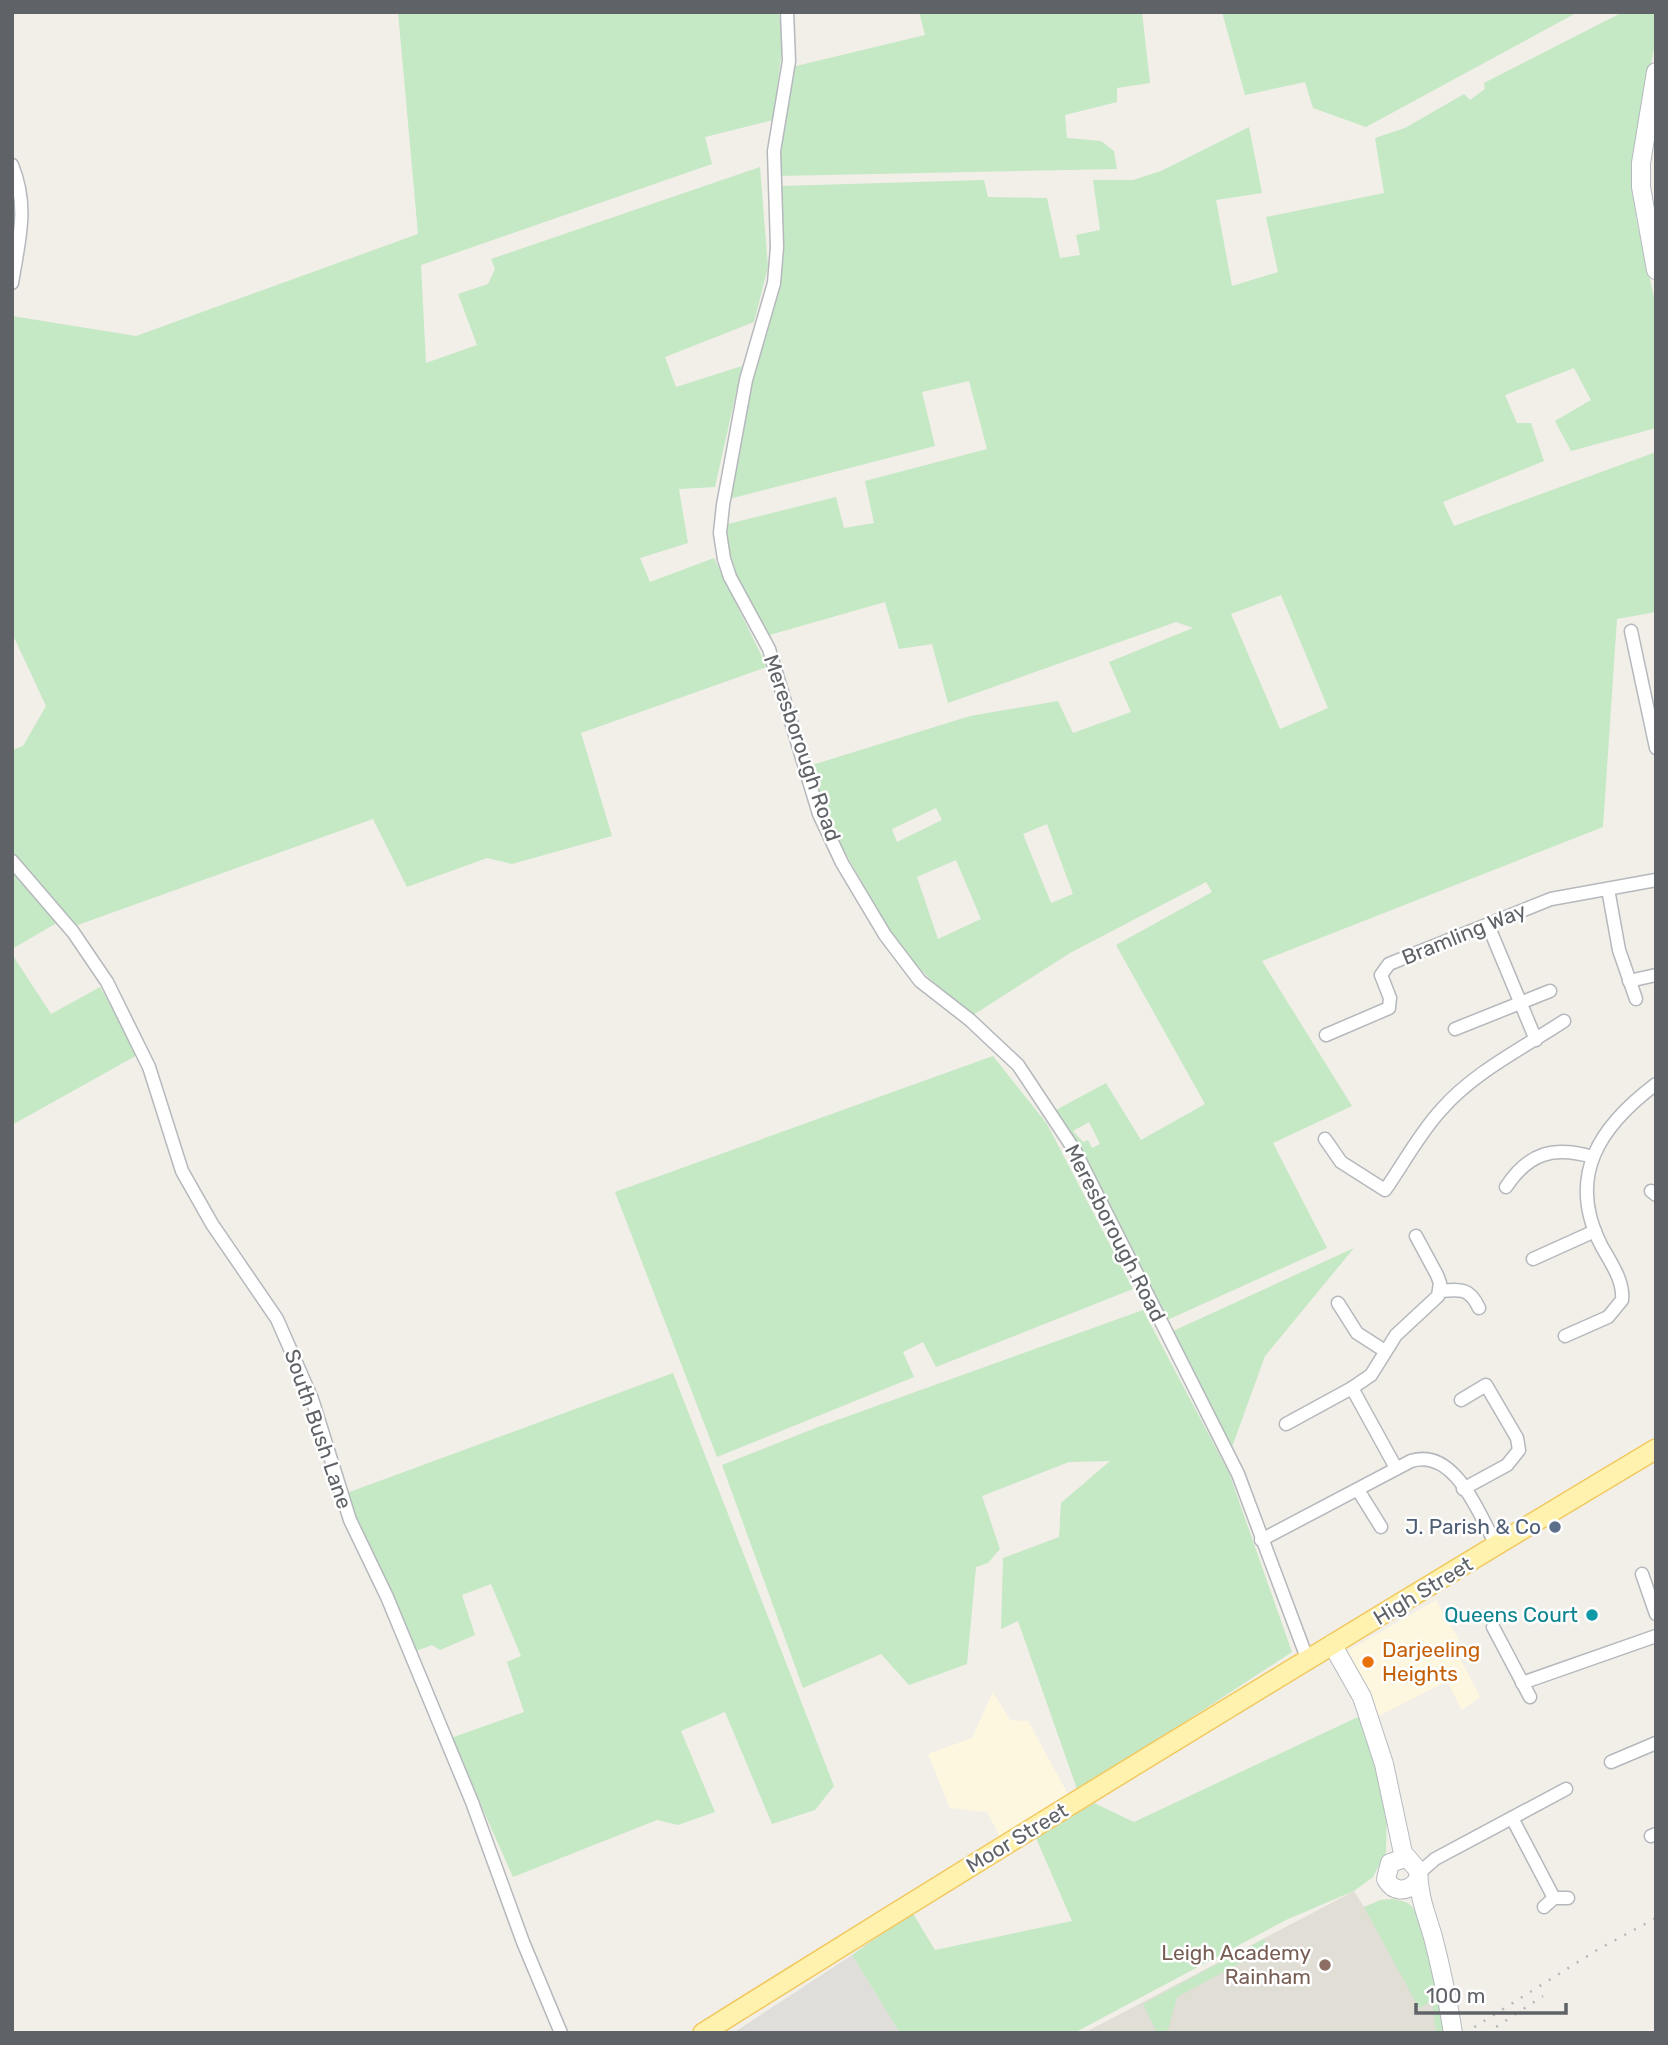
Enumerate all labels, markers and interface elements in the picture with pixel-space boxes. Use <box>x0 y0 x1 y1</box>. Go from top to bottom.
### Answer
street label: Meresborough Road <box>759 651 846 845</box>
street label: Bramling Way <box>1398 897 1530 970</box>
street label: Meresborough Road <box>1060 1140 1171 1326</box>
street label: South Bush Lane <box>279 1346 357 1512</box>
place label: J. Parish & Co <box>1405 1514 1541 1539</box>
marker: J. Parish & Co <box>1547 1519 1563 1535</box>
street label: High Street <box>1369 1551 1477 1630</box>
place label: Queens Court <box>1444 1602 1578 1627</box>
marker: Queens Court <box>1584 1607 1600 1623</box>
place label: Darjeeling Heights <box>1382 1637 1480 1686</box>
marker: Darjeeling Heights <box>1360 1654 1376 1670</box>
street label: Moor Street <box>961 1797 1072 1878</box>
place label: Leigh Academy Rainham <box>1161 1940 1311 1989</box>
marker: Leigh Academy Rainham <box>1317 1957 1333 1973</box>
scale bar <box>1416 1972 1566 2016</box>
text: 100 m <box>1426 1983 1485 2008</box>

